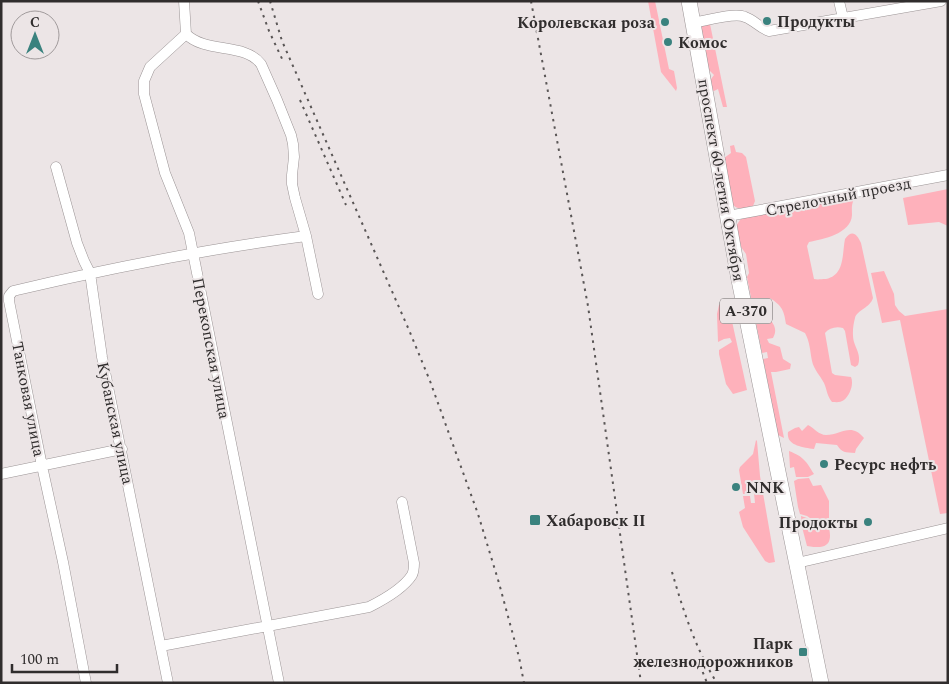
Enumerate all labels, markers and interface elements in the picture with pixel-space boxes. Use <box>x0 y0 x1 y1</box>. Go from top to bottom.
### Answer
north arrow <box>10 10 60 60</box>
place label: Продукты <box>777 10 855 34</box>
place label: Королевская роза <box>517 11 656 35</box>
text: С <box>30 12 40 33</box>
marker: Продукты <box>761 15 773 27</box>
marker: Королевская роза <box>659 16 671 28</box>
place label: Комос <box>678 31 728 55</box>
marker: Комос <box>662 36 674 48</box>
street label: проспект 60-летия Октября <box>691 77 751 283</box>
street label: Стрелочный проезд <box>763 171 913 223</box>
street label: Перекопская улица <box>186 275 237 421</box>
road number: А-370 <box>720 298 772 324</box>
street label: Танковая улица <box>5 340 51 459</box>
street label: Кубанская улица <box>90 360 140 487</box>
place label: Ресурс нефть <box>834 453 937 477</box>
marker: Ресурс нефть <box>818 458 830 470</box>
place label: NNK <box>746 476 785 500</box>
marker: NNK <box>730 481 742 493</box>
place label: Хабаровск II <box>546 509 646 533</box>
place label: Продокты <box>779 511 858 535</box>
marker: Хабаровск II <box>528 513 542 527</box>
marker: Продокты <box>862 516 874 528</box>
place label: Парк железнодорожников <box>633 632 793 674</box>
scale bar <box>12 642 118 674</box>
marker: Парк железнодорожников <box>797 646 809 658</box>
text: 100 m <box>20 648 59 671</box>

